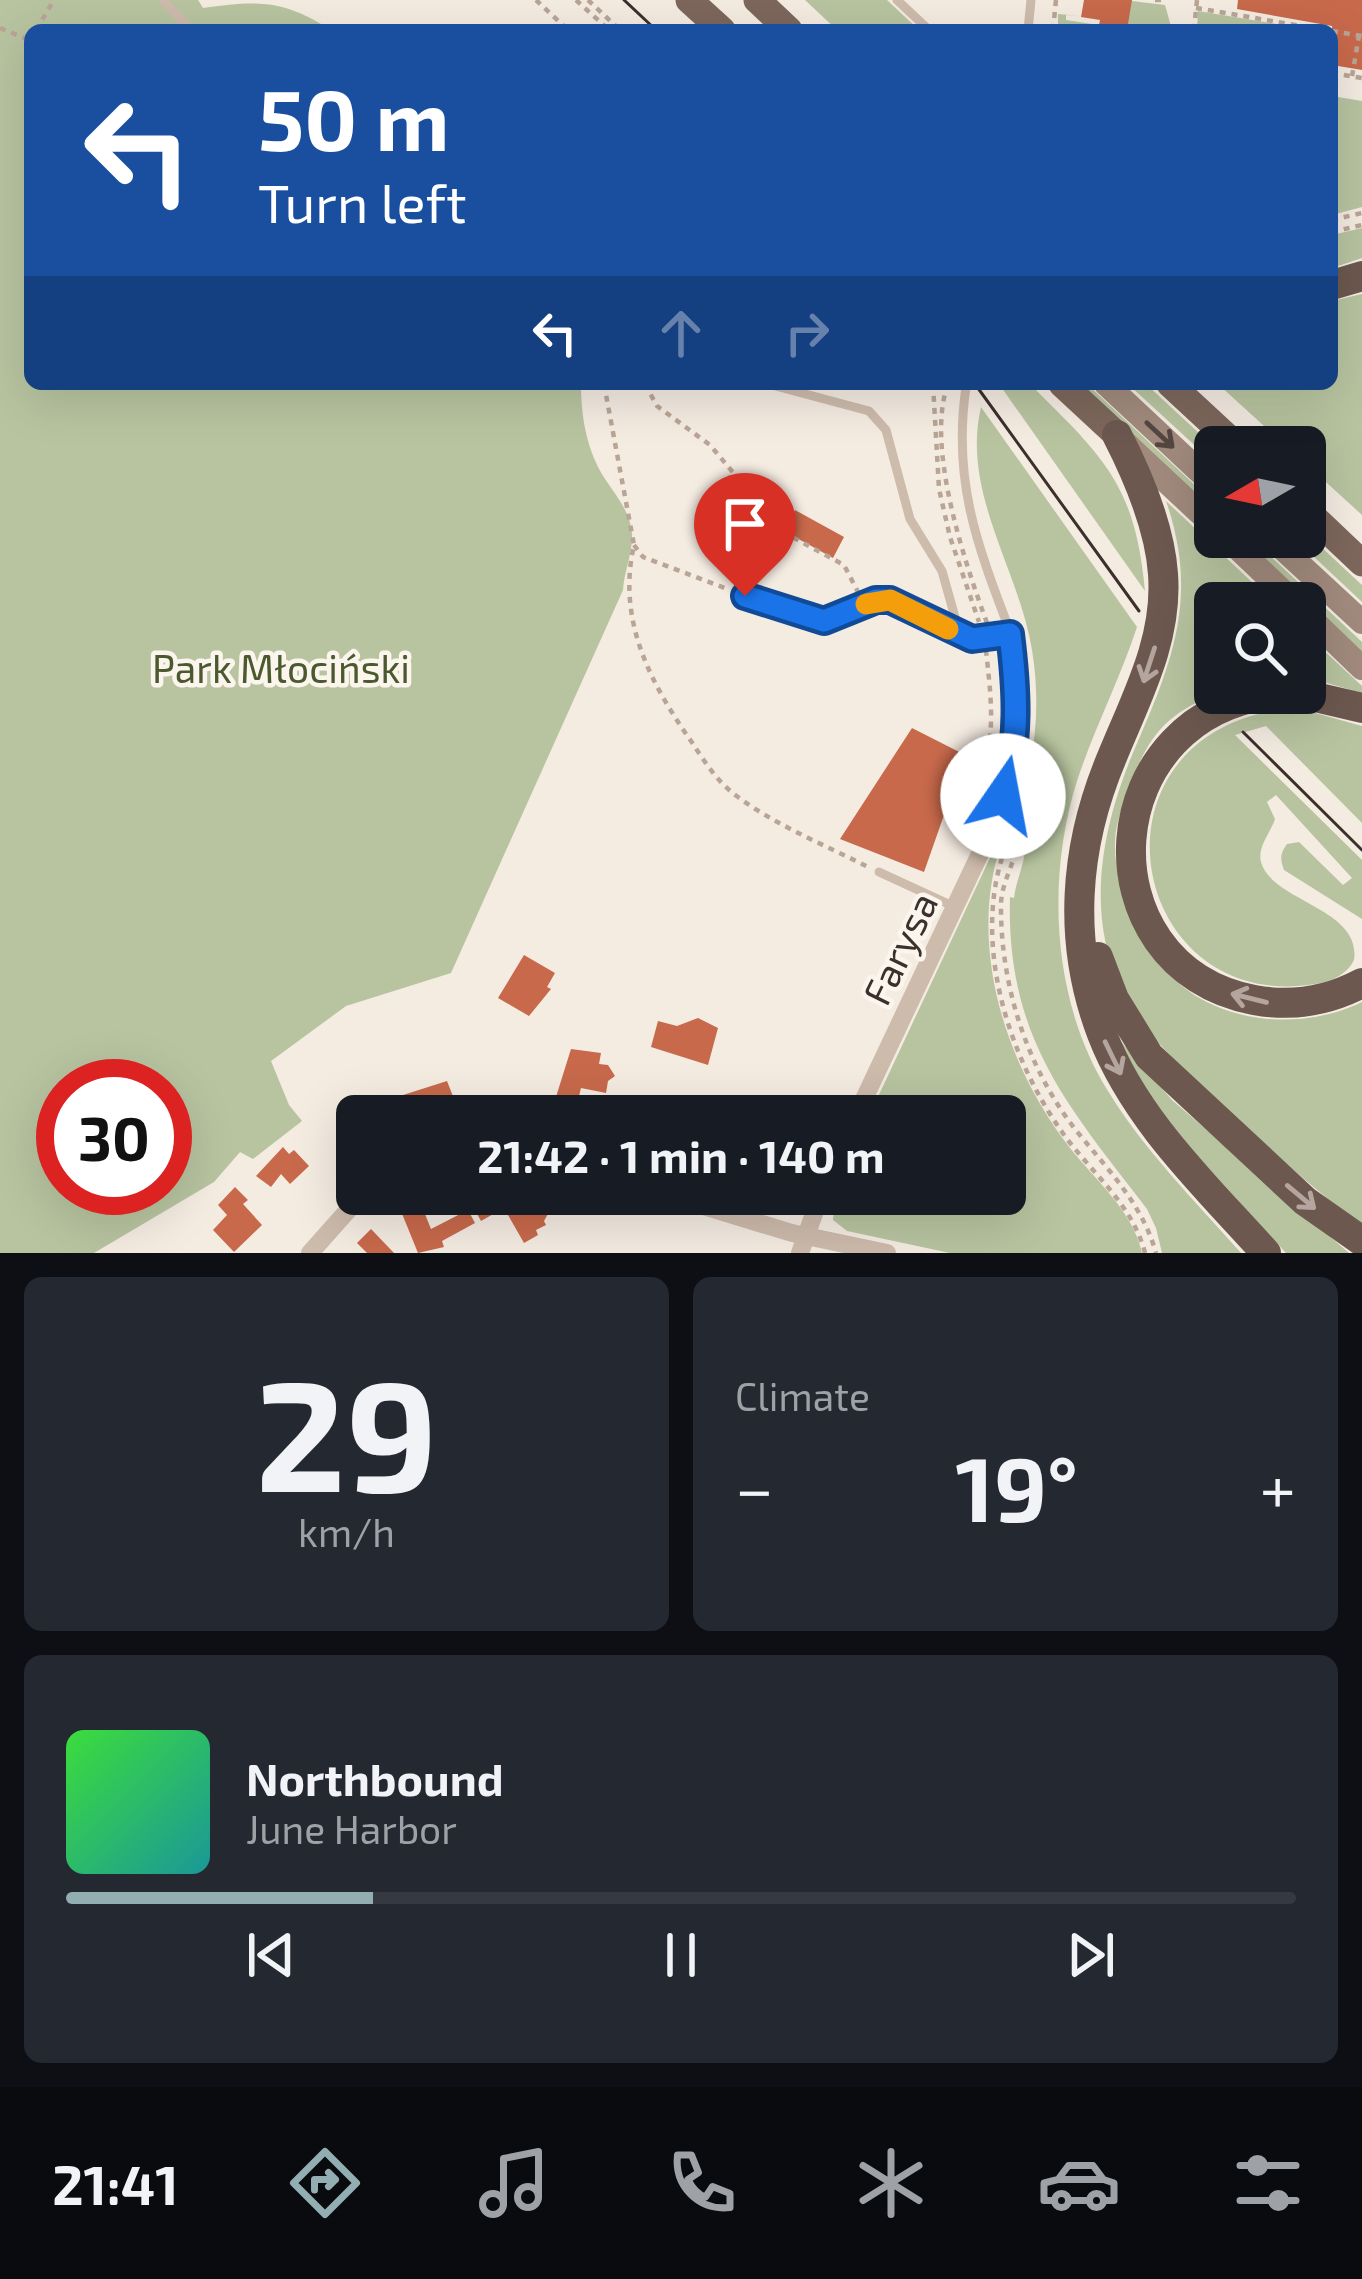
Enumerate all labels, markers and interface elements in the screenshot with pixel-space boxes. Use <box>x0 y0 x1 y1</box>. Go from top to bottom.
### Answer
text: 50 m <box>258 67 450 168</box>
icon: left <box>60 72 216 228</box>
text: Turn left <box>258 169 467 234</box>
icon: left <box>522 300 588 366</box>
icon: ahead <box>648 300 714 366</box>
icon: right <box>774 300 840 366</box>
one-way arrow <box>1145 421 1175 448</box>
north arrow <box>1194 426 1326 558</box>
map controls <box>1194 426 1326 714</box>
pin <box>694 473 796 596</box>
icon: arrive <box>712 491 778 557</box>
button: search <box>1194 582 1326 714</box>
park label: Park Młociński <box>152 644 410 691</box>
one-way arrow <box>1137 645 1159 683</box>
position arrow <box>940 733 1066 859</box>
street label: Farysa <box>852 884 946 1012</box>
one-way arrow <box>1231 986 1269 1008</box>
one-way arrow <box>1103 1039 1126 1075</box>
speed limit sign: 30 <box>36 1059 192 1215</box>
text: 21:42 · 1 min · 140 m <box>477 1128 885 1182</box>
one-way arrow <box>1285 1182 1316 1210</box>
text: 29 <box>255 1336 438 1523</box>
text: Climate <box>735 1372 870 1419</box>
text: 19° <box>955 1432 1078 1540</box>
text: − <box>735 1447 774 1526</box>
text: + <box>1260 1447 1296 1526</box>
text: km/h <box>298 1508 395 1555</box>
text: Northbound <box>246 1751 504 1805</box>
text: June Harbor <box>246 1805 457 1852</box>
icon: previous <box>238 1922 304 1988</box>
icon: pause <box>648 1922 714 1988</box>
icon: next <box>1058 1922 1124 1988</box>
icon: directions <box>283 2141 367 2225</box>
icon: music <box>472 2141 556 2225</box>
icon: phone <box>660 2141 744 2225</box>
icon: climate <box>849 2141 933 2225</box>
icon: car <box>1037 2141 1121 2225</box>
icon: filters <box>1226 2141 1310 2225</box>
text: 21:41 <box>52 2151 179 2216</box>

